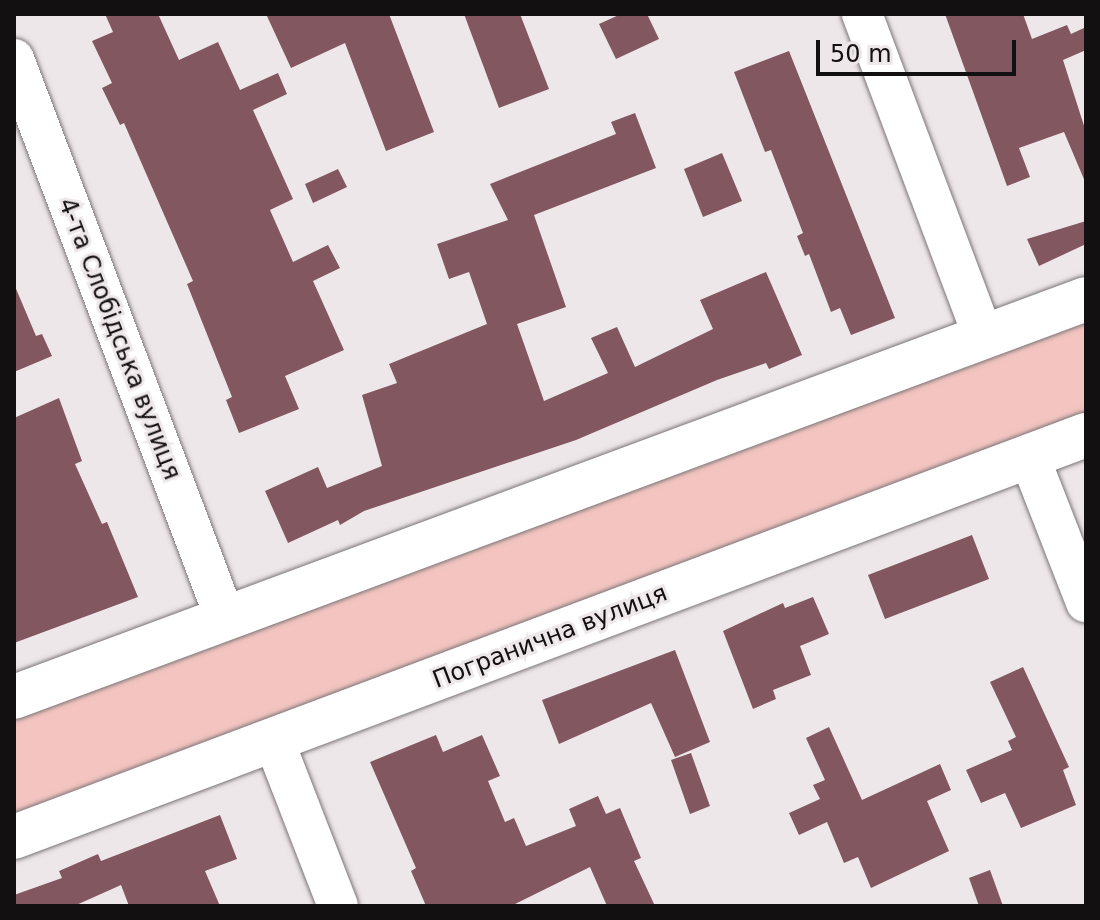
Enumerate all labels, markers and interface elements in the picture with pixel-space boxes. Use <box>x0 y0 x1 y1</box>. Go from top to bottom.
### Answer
scale bar <box>820 24 1020 74</box>
text: 50 m <box>830 40 892 68</box>
street label: 4-та Слобідська вулиця <box>52 194 186 484</box>
street label: Погранична вулиця <box>429 579 671 695</box>

